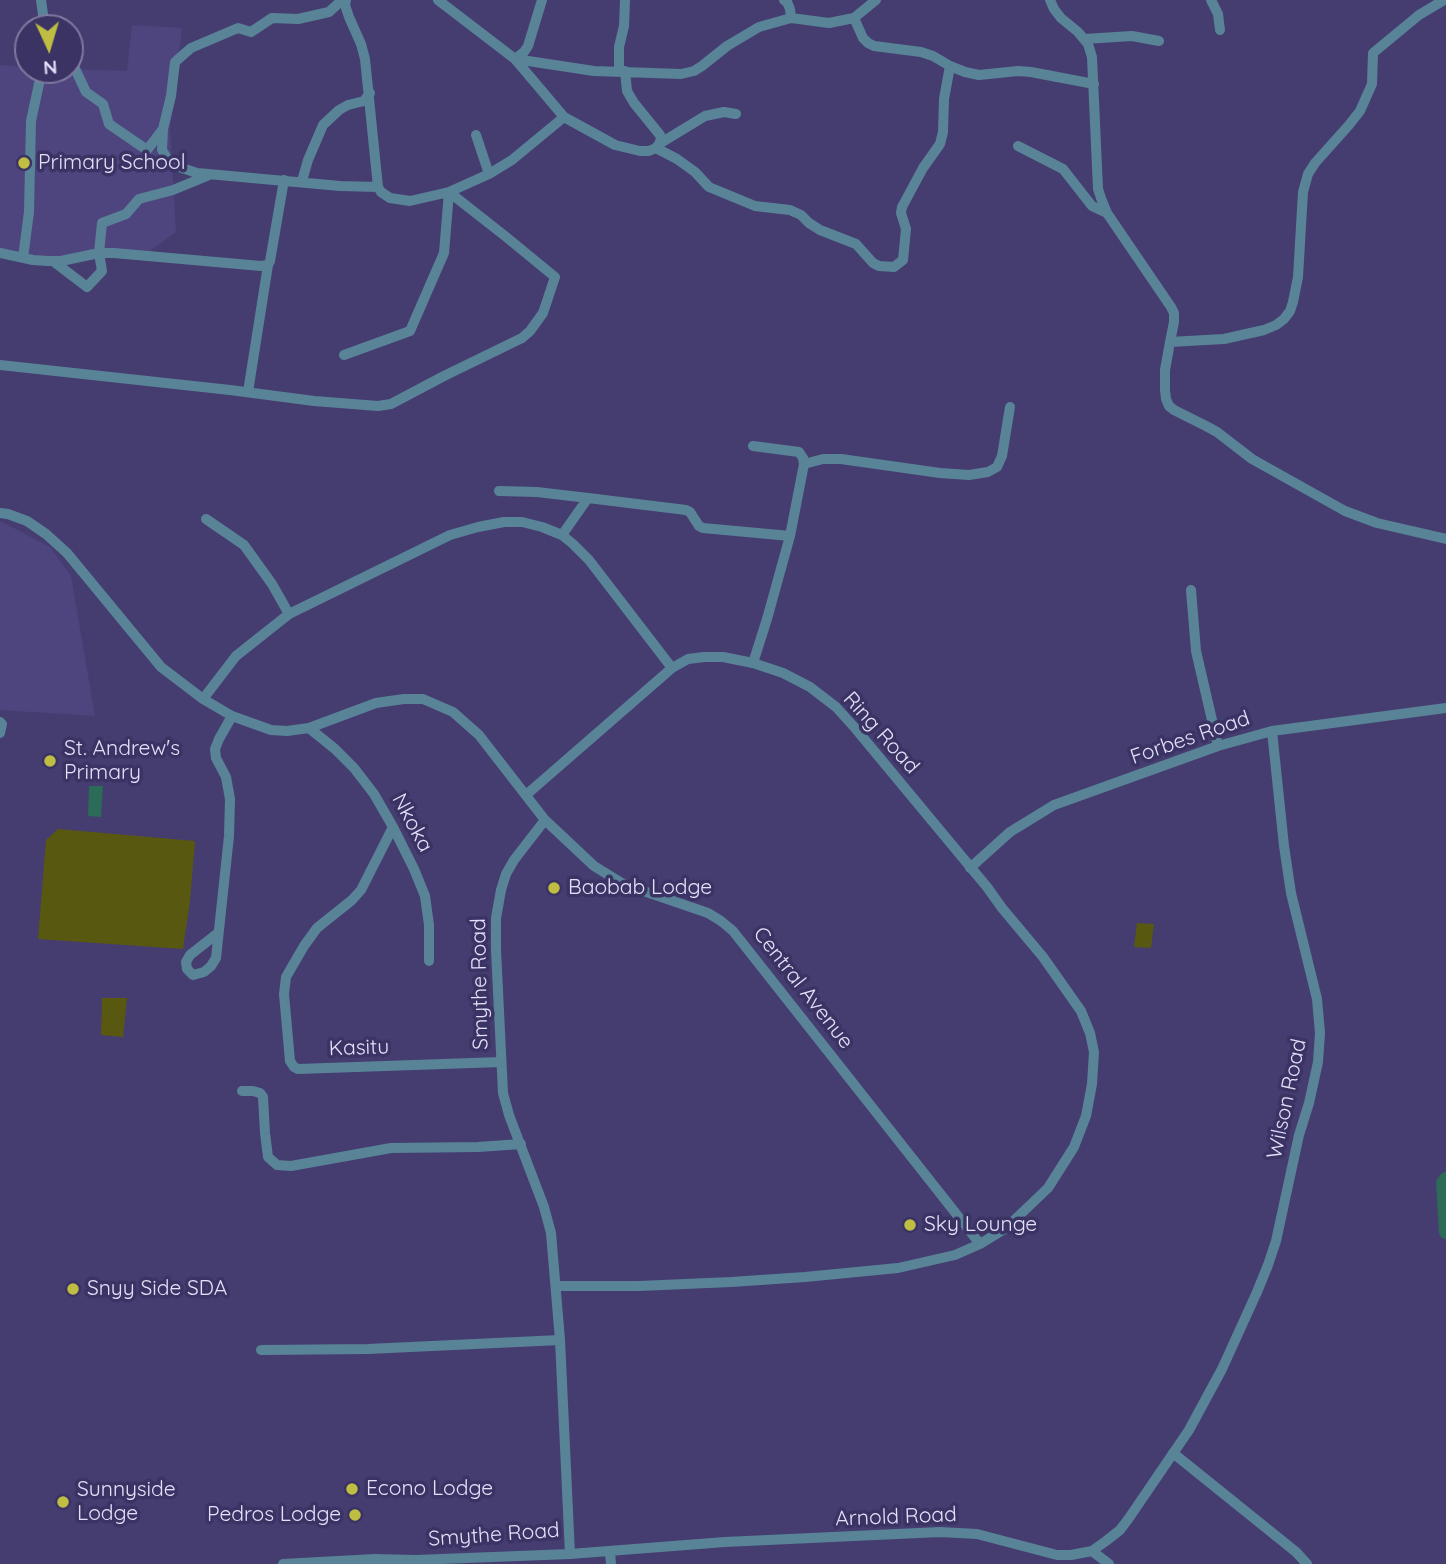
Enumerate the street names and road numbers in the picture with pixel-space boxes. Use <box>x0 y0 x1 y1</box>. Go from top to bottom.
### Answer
street label: Ring Road <box>838 687 924 779</box>
street label: Forbes Road <box>1127 706 1253 770</box>
street label: Nkoka <box>386 789 438 857</box>
street label: Smythe Road <box>466 918 494 1050</box>
street label: Central Avenue <box>748 922 858 1054</box>
street label: Kasitu <box>328 1034 390 1062</box>
street label: Wilson Road <box>1262 1037 1312 1161</box>
street label: Arnold Road <box>835 1502 957 1532</box>
street label: Smythe Road <box>428 1518 560 1552</box>

